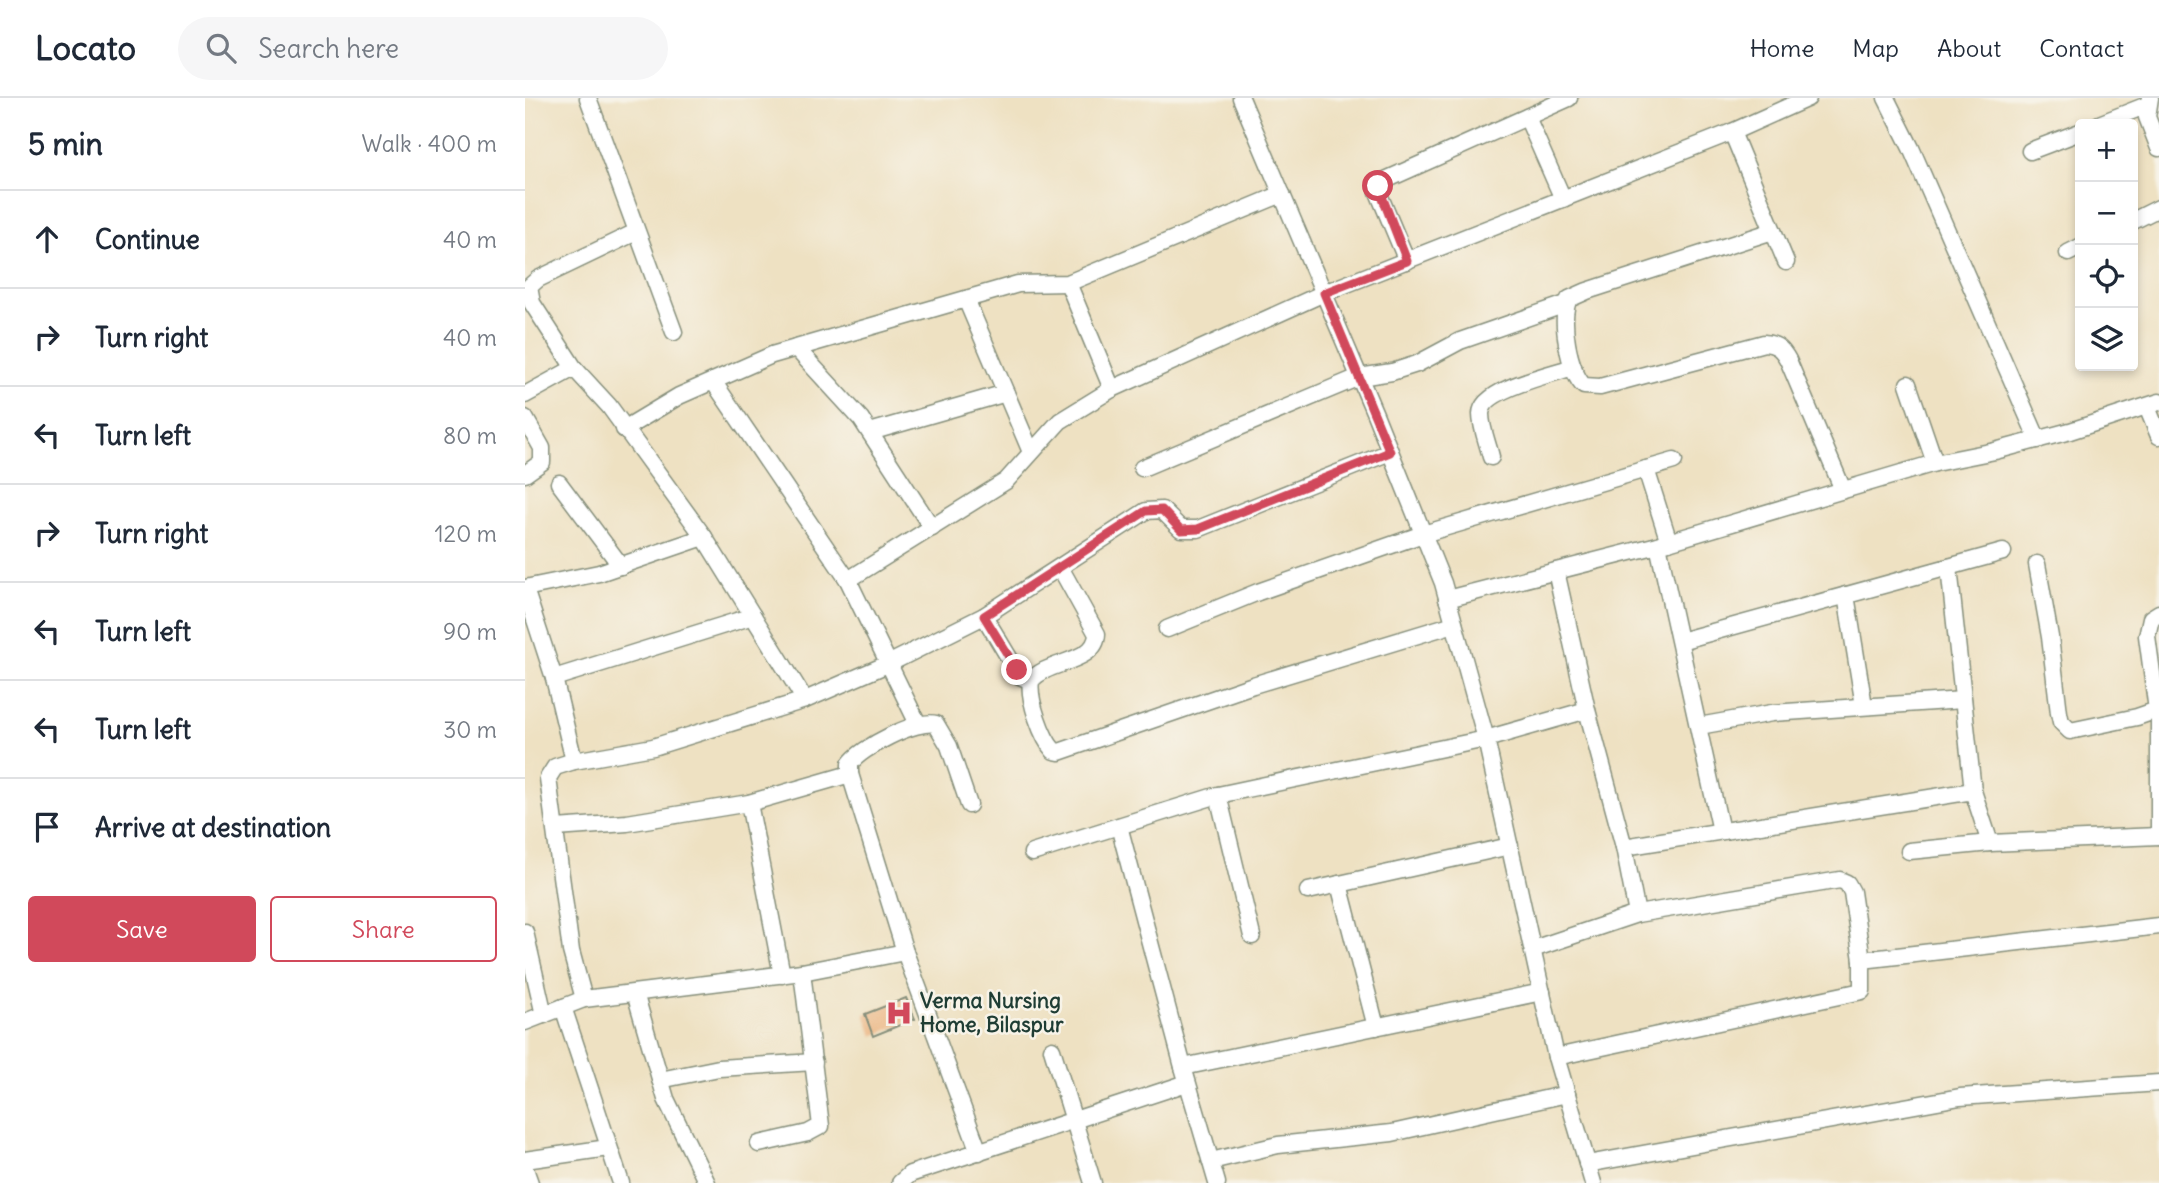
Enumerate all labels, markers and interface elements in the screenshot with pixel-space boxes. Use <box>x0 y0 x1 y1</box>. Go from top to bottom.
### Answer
search box <box>178 17 668 80</box>
text: Locato <box>35 27 136 69</box>
icon: search <box>202 29 240 67</box>
text: Search here <box>258 32 399 65</box>
text: Home <box>1750 33 1814 63</box>
text: Map <box>1852 33 1899 63</box>
text: About <box>1937 33 2001 63</box>
text: Contact <box>2039 33 2124 63</box>
map controls <box>2075 119 2138 371</box>
button: + <box>2075 119 2138 182</box>
text: 5 min <box>28 125 103 163</box>
text: Walk · 400 m <box>362 129 497 158</box>
route start <box>1362 170 1393 201</box>
button: − <box>2075 182 2138 245</box>
icon: ahead <box>28 220 66 258</box>
text: Continue <box>95 223 200 256</box>
text: 40 m <box>443 225 497 254</box>
button: locate <box>2075 245 2138 308</box>
button: layers <box>2075 308 2138 371</box>
icon: right <box>28 318 66 356</box>
text: Turn right <box>95 321 208 354</box>
text: 40 m <box>443 323 497 352</box>
icon: left <box>28 416 66 454</box>
text: Turn left <box>95 419 191 452</box>
text: 80 m <box>443 421 497 450</box>
icon: right <box>28 514 66 552</box>
text: Turn right <box>95 517 208 550</box>
text: 120 m <box>434 519 497 548</box>
icon: left <box>28 612 66 650</box>
text: Turn left <box>95 615 191 648</box>
text: 90 m <box>443 617 497 646</box>
route end <box>1001 654 1032 685</box>
icon: left <box>28 710 66 748</box>
text: Turn left <box>95 713 191 746</box>
text: 30 m <box>443 715 497 744</box>
icon: arrive <box>28 808 66 846</box>
text: Arrive at destination <box>95 811 331 844</box>
button: Save <box>28 896 256 962</box>
button: Share <box>270 896 497 962</box>
place label: Verma Nursing Home, Bilaspur <box>920 987 1064 1038</box>
hospital icon: Verma Nursing Home, Bilaspur <box>884 998 914 1028</box>

